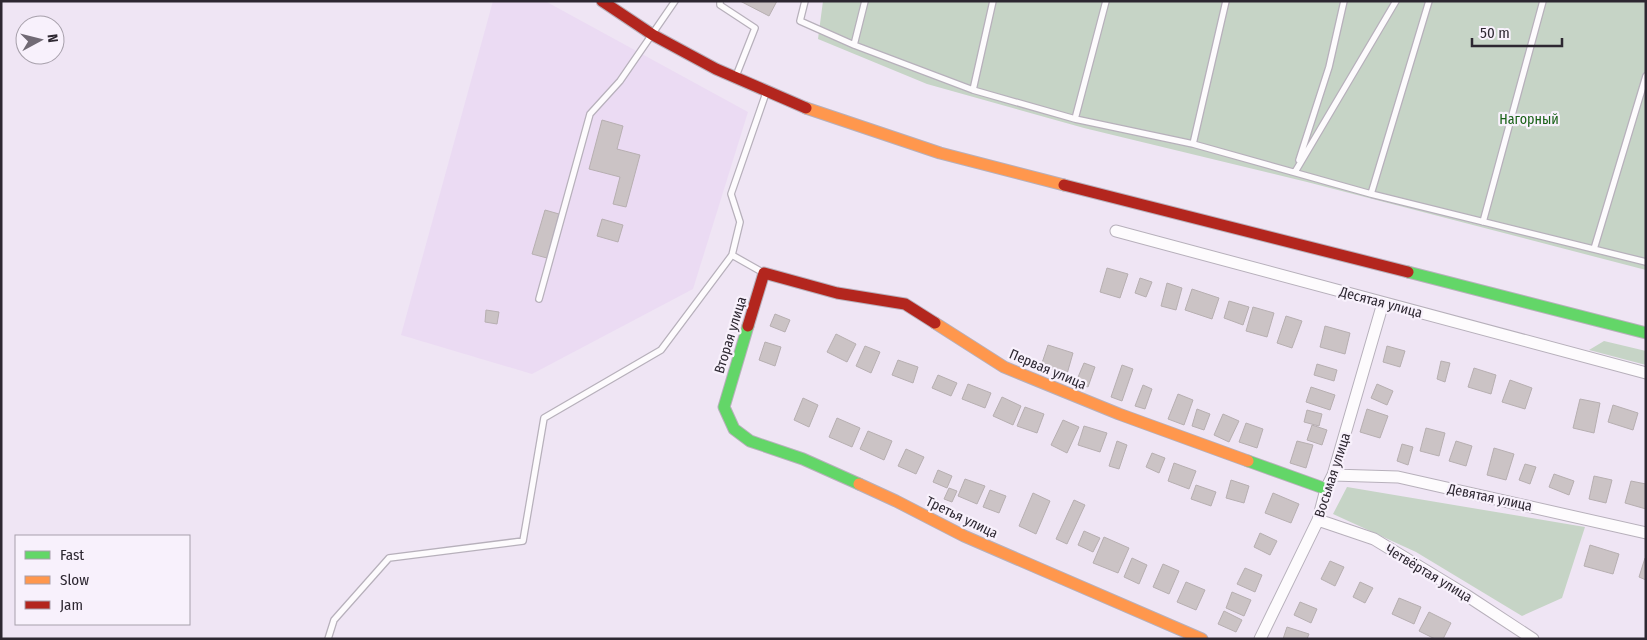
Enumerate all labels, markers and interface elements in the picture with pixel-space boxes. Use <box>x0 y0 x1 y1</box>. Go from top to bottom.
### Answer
north arrow <box>15 15 65 65</box>
scale bar <box>1472 15 1562 47</box>
text: 50 m <box>1480 24 1510 42</box>
text: N <box>43 33 61 44</box>
park label: Нагорный <box>1499 111 1559 128</box>
street label: Десятая улица <box>1337 283 1424 322</box>
street label: Вторая улица <box>711 294 750 376</box>
street label: Первая улица <box>1007 346 1089 393</box>
street label: Восьмая улица <box>1311 430 1354 520</box>
street label: Девятая улица <box>1445 480 1534 515</box>
street label: Третья улица <box>923 493 1001 542</box>
legend <box>15 535 190 625</box>
street label: Четвёртая улица <box>1382 541 1475 606</box>
text: Fast <box>60 546 84 564</box>
text: Slow <box>60 571 89 589</box>
text: Jam <box>60 596 83 614</box>

